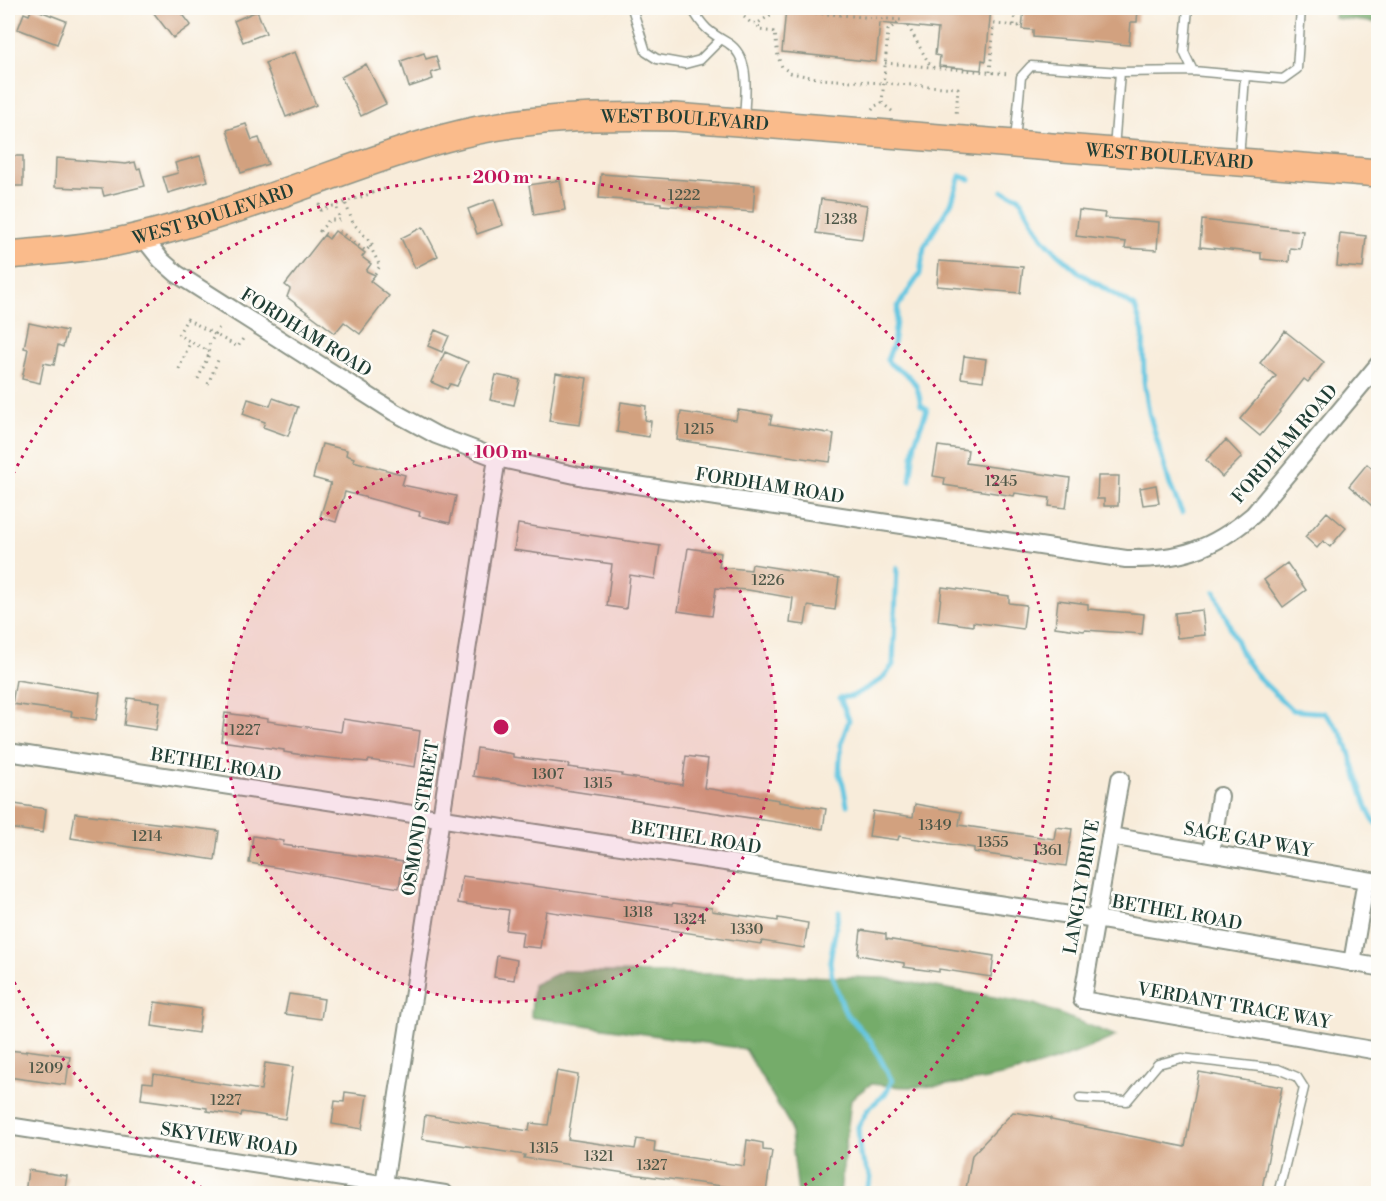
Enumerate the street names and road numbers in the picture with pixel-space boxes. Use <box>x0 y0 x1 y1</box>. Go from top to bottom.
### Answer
street label: WEST BOULEVARD <box>600 105 770 136</box>
street label: WEST BOULEVARD <box>1084 138 1254 175</box>
street label: WEST BOULEVARD <box>129 178 297 250</box>
street label: FORDHAM ROAD <box>236 283 376 383</box>
street label: FORDHAM ROAD <box>1227 380 1343 508</box>
street label: FORDHAM ROAD <box>694 463 846 509</box>
street label: OSMOND STREET <box>397 738 445 898</box>
street label: BETHEL ROAD <box>148 743 283 787</box>
street label: BETHEL ROAD <box>628 816 763 860</box>
street label: SAGE GAP WAY <box>1182 817 1315 863</box>
street label: LANGLY DRIVE <box>1059 818 1105 956</box>
street label: BETHEL ROAD <box>1109 890 1244 936</box>
street label: VERDANT TRACE WAY <box>1134 977 1334 1035</box>
street label: SKYVIEW ROAD <box>159 1118 299 1162</box>

